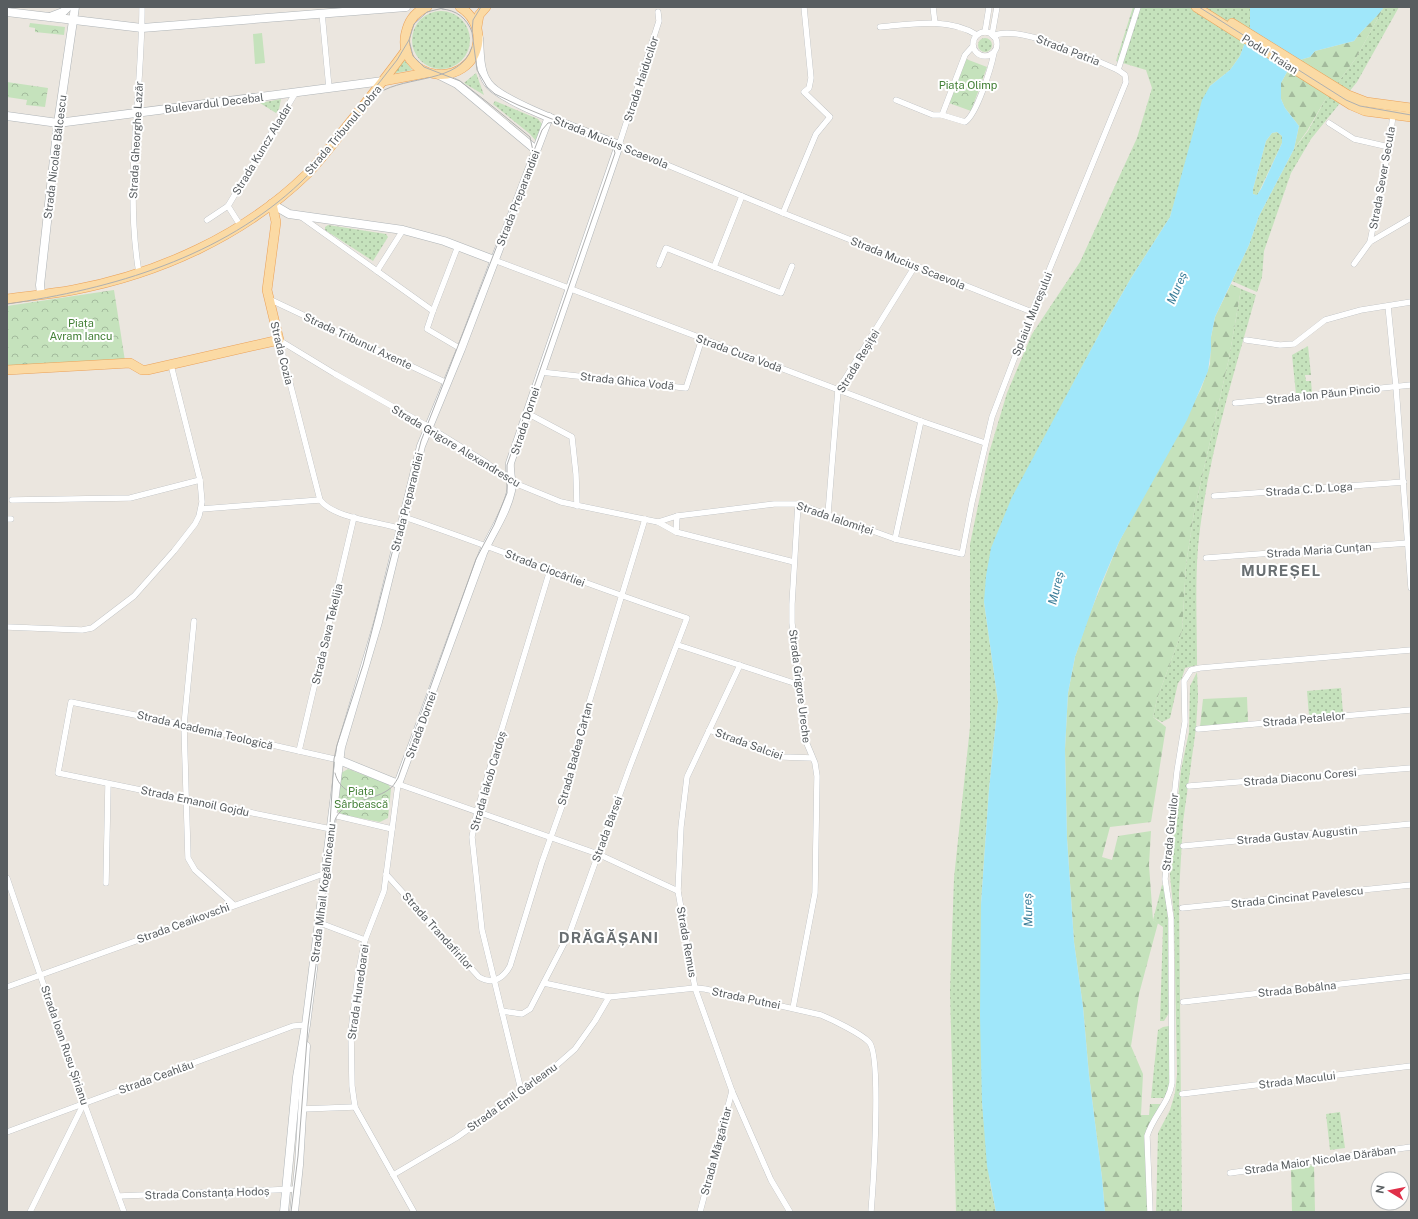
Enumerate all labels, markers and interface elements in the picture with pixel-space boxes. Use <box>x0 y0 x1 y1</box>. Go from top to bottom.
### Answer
street label: Strada Patria <box>1035 32 1101 68</box>
street label: Podul Traian <box>1240 32 1300 76</box>
street label: Strada Haiducilor <box>621 35 661 123</box>
park label: Piața Olimp <box>939 79 998 91</box>
street label: Strada Gheorghe Lazăr <box>127 81 145 199</box>
street label: Strada Tribunul Dobra <box>302 83 384 177</box>
street label: Bulevardul Decebal <box>164 91 264 115</box>
street label: Strada Nicolae Bălcescu <box>41 94 69 220</box>
street label: Strada Kuncz Aladar <box>230 101 294 197</box>
street label: Strada Mucius Scaevola <box>552 113 670 171</box>
street label: Strada Sever Secula <box>1367 126 1397 230</box>
street label: Strada Preparandiei <box>494 148 542 248</box>
street label: Strada Mucius Scaevola <box>849 234 967 292</box>
street label: Splaiul Mureșului <box>1010 270 1054 358</box>
water label: Mureș <box>1164 270 1190 306</box>
street label: Strada Tribunul Axente <box>302 311 414 371</box>
park label: Piața Avram Iancu <box>50 317 112 342</box>
street label: Strada Cozia <box>268 320 296 386</box>
street label: Strada Reșiței <box>834 327 882 395</box>
street label: Strada Cuza Vodă <box>694 332 784 374</box>
street label: Strada Ghica Vodă <box>580 370 674 392</box>
street label: Strada Ion Păun Pincio <box>1265 382 1381 406</box>
street label: Strada Dornei <box>508 386 542 456</box>
street label: Strada Grigore Alexandrescu <box>389 403 523 489</box>
street label: Strada Preparandiei <box>389 451 425 553</box>
street label: Strada C. D. Loga <box>1265 480 1353 498</box>
street label: Strada Ialomiței <box>795 499 875 537</box>
street label: Strada Maria Cunțan <box>1266 540 1372 560</box>
street label: Strada Ciocârliei <box>503 547 587 589</box>
district label: MUREȘEL <box>1241 562 1321 579</box>
water label: Mureș <box>1045 570 1067 606</box>
street label: Strada Sava Tekelija <box>310 582 344 686</box>
street label: Strada Grigore Ureche <box>787 628 813 744</box>
street label: Strada Dornei <box>403 690 439 760</box>
street label: Strada Badea Cârțan <box>555 701 595 807</box>
street label: Strada Academia Teologică <box>136 708 274 752</box>
street label: Strada Petalelor <box>1262 709 1346 729</box>
street label: Strada Salciei <box>714 726 784 762</box>
street label: Strada Iakob Cardoș <box>468 729 508 832</box>
street label: Strada Diaconu Coresi <box>1243 766 1357 788</box>
street label: Strada Emanoil Gojdu <box>140 784 250 818</box>
park label: Piața Sârbească <box>334 785 388 810</box>
street label: Strada Gutuilor <box>1160 792 1180 872</box>
street label: Strada Bârsei <box>590 794 624 864</box>
street label: Strada Mihail Kogălniceanu <box>309 823 337 963</box>
street label: Strada Gustav Augustin <box>1236 824 1358 846</box>
street label: Strada Cincinat Pavelescu <box>1230 884 1364 910</box>
street label: Strada Trandafirilor <box>400 890 476 972</box>
water label: Mureș <box>1020 893 1036 927</box>
street label: Strada Ceaikovschi <box>135 901 231 945</box>
street label: Strada Remus <box>675 906 699 979</box>
district label: DRĂGĂȘANI <box>559 929 659 946</box>
street label: Strada Hunedoarei <box>345 943 371 1041</box>
street label: Strada Bobâlna <box>1257 979 1337 999</box>
street label: Strada Ioan Rusu Șirianu <box>39 984 91 1106</box>
street label: Strada Putnei <box>711 985 781 1011</box>
street label: Strada Ceahlău <box>117 1058 195 1096</box>
street label: Strada Emil Gârleanu <box>465 1060 559 1134</box>
street label: Strada Macului <box>1258 1069 1336 1091</box>
street label: Strada Mărgăritar <box>698 1105 734 1197</box>
street label: Strada Maior Nicolae Dărăban <box>1243 1143 1397 1177</box>
north arrow <box>1370 1171 1410 1211</box>
text: N <box>1373 1184 1387 1195</box>
street label: Strada Constanța Hodoș <box>144 1185 270 1201</box>

